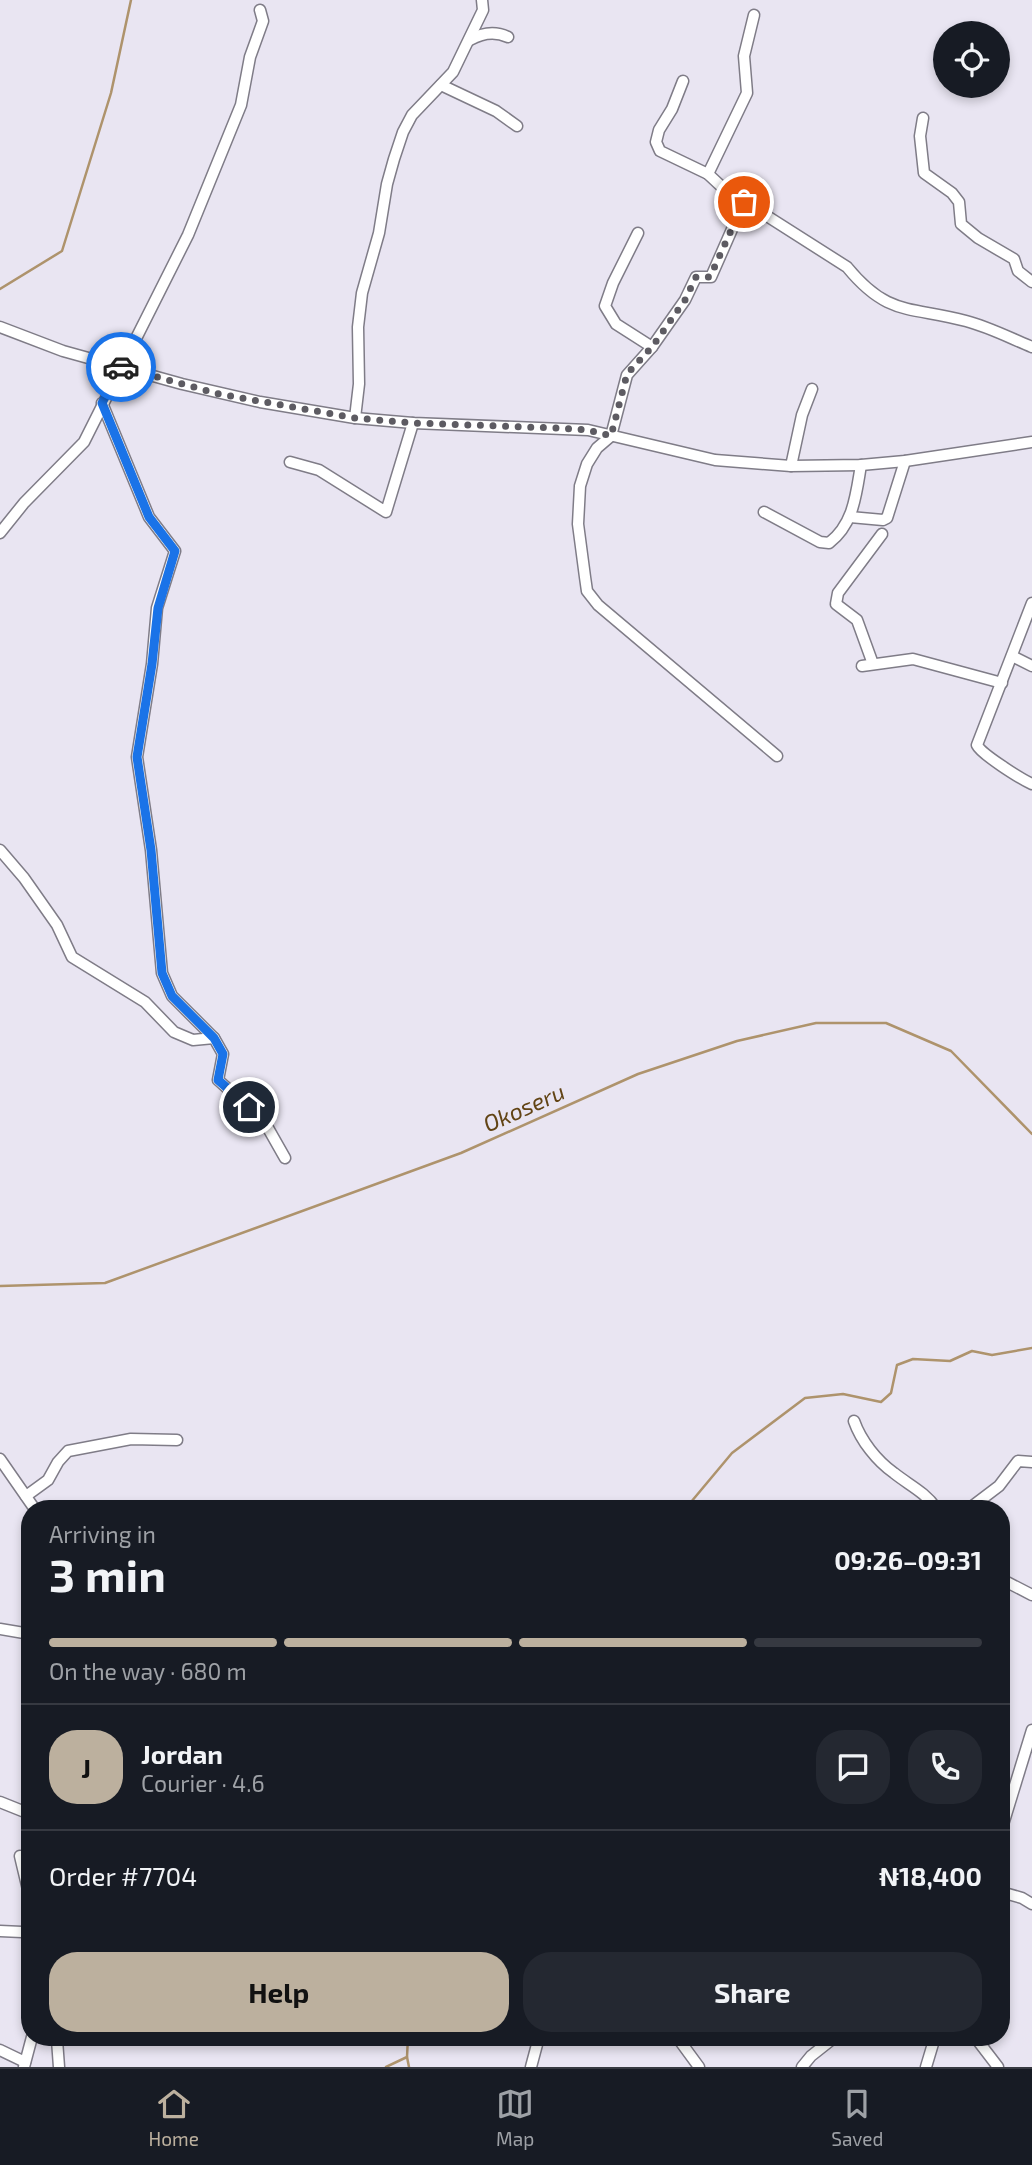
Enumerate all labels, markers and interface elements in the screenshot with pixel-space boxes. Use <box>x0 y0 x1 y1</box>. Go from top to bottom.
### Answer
map controls <box>933 21 1010 98</box>
button: locate <box>933 21 1010 98</box>
pin <box>714 172 774 232</box>
icon: bag <box>725 183 763 221</box>
courier <box>86 332 156 402</box>
icon: car <box>102 348 140 386</box>
pin <box>219 1077 279 1137</box>
water label: Okoseru <box>478 1077 569 1137</box>
icon: home <box>230 1088 268 1126</box>
text: Arriving in <box>49 1520 156 1548</box>
text: 09:26–09:31 <box>834 1544 982 1575</box>
text: 3 min <box>49 1546 166 1601</box>
text: On the way · 680 m <box>49 1657 247 1685</box>
button: chat <box>816 1730 890 1804</box>
button: phone <box>908 1730 982 1804</box>
text: Jordan <box>141 1738 223 1769</box>
text: J <box>81 1752 91 1783</box>
text: Courier · 4.6 <box>141 1769 265 1797</box>
text: Order #7704 <box>49 1860 197 1891</box>
text: ₦18,400 <box>879 1860 982 1891</box>
button: Help <box>49 1952 509 2032</box>
button: Share <box>523 1952 982 2032</box>
tab: Home <box>149 2085 199 2150</box>
tab: Map <box>496 2085 534 2150</box>
tab: Saved <box>831 2085 883 2150</box>

